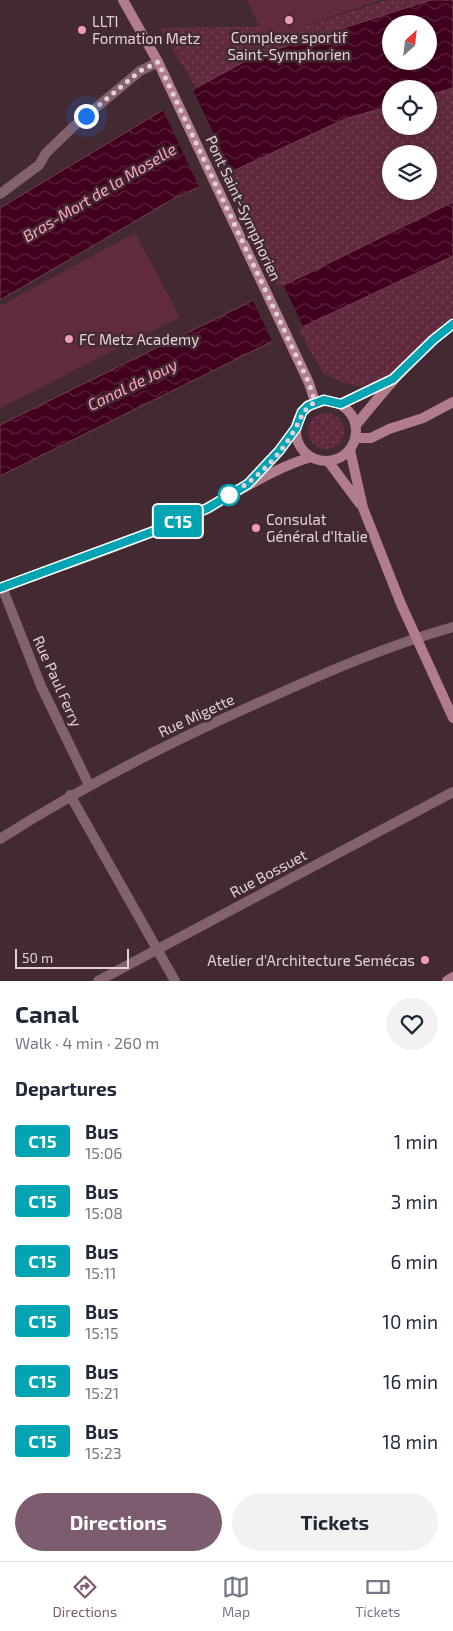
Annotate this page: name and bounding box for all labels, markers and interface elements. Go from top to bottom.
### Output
place label: LLTI Formation Metz [92,12,200,47]
marker: Complexe sportif Saint-Symphorien [283,14,295,26]
north arrow [382,15,438,70]
map controls [382,15,437,200]
marker: LLTI Formation Metz [76,24,88,36]
place label: Complexe sportif Saint-Symphorien [227,28,351,63]
button: locate [382,80,437,135]
your location [74,104,99,129]
street label: Pont Saint-Symphorien [202,133,286,283]
water label: Bras-Mort de la Moselle [19,138,180,245]
button: layers [382,145,437,200]
place label: FC Metz Academy [79,330,199,348]
marker: FC Metz Academy [63,333,75,345]
water label: Canal de Jouy [84,354,181,415]
unlabelled marker [218,484,240,506]
line badge: C15 [149,505,207,537]
text: C15 [164,510,192,532]
place label: Consulat Général d'Italie [266,510,368,545]
marker: Consulat Général d'Italie [250,522,262,534]
street label: Rue Paul Ferry [30,633,86,730]
street label: Rue Migette [155,690,237,740]
street label: Rue Bossuet [226,845,310,901]
scale bar [15,946,129,969]
text: 50 m [22,949,53,966]
place label: Atelier d'Architecture Semécas [207,951,415,969]
marker: Atelier d'Architecture Semécas [419,954,431,966]
button: heart [386,998,438,1050]
text: Canal [15,999,79,1028]
text: Walk · 4 min · 260 m [15,1033,159,1052]
text: Departures [15,1077,117,1100]
text: Bus [85,1120,119,1143]
text: C15 [28,1130,57,1152]
text: 1 min [394,1130,438,1153]
text: 15:06 [85,1143,123,1162]
text: Bus [85,1180,119,1203]
text: C15 [28,1190,57,1212]
text: 3 min [391,1190,438,1213]
text: 15:08 [85,1203,123,1222]
text: Bus [85,1240,119,1263]
text: C15 [28,1250,57,1272]
text: 6 min [390,1250,438,1273]
text: 15:11 [85,1263,116,1282]
text: Bus [85,1300,119,1323]
text: C15 [28,1310,57,1332]
text: 10 min [382,1310,438,1333]
text: 15:15 [85,1323,119,1342]
text: Bus [85,1360,119,1383]
text: C15 [28,1370,57,1392]
text: 16 min [383,1370,438,1393]
text: 15:21 [85,1383,119,1402]
text: Bus [85,1420,119,1443]
text: C15 [28,1430,57,1452]
text: 18 min [382,1430,438,1453]
text: 15:23 [85,1443,122,1462]
button: Directions [15,1493,222,1551]
button: Tickets [232,1493,438,1551]
tab: Directions [52,1573,117,1620]
tab: Map [222,1573,250,1620]
tab: Tickets [355,1573,400,1620]

